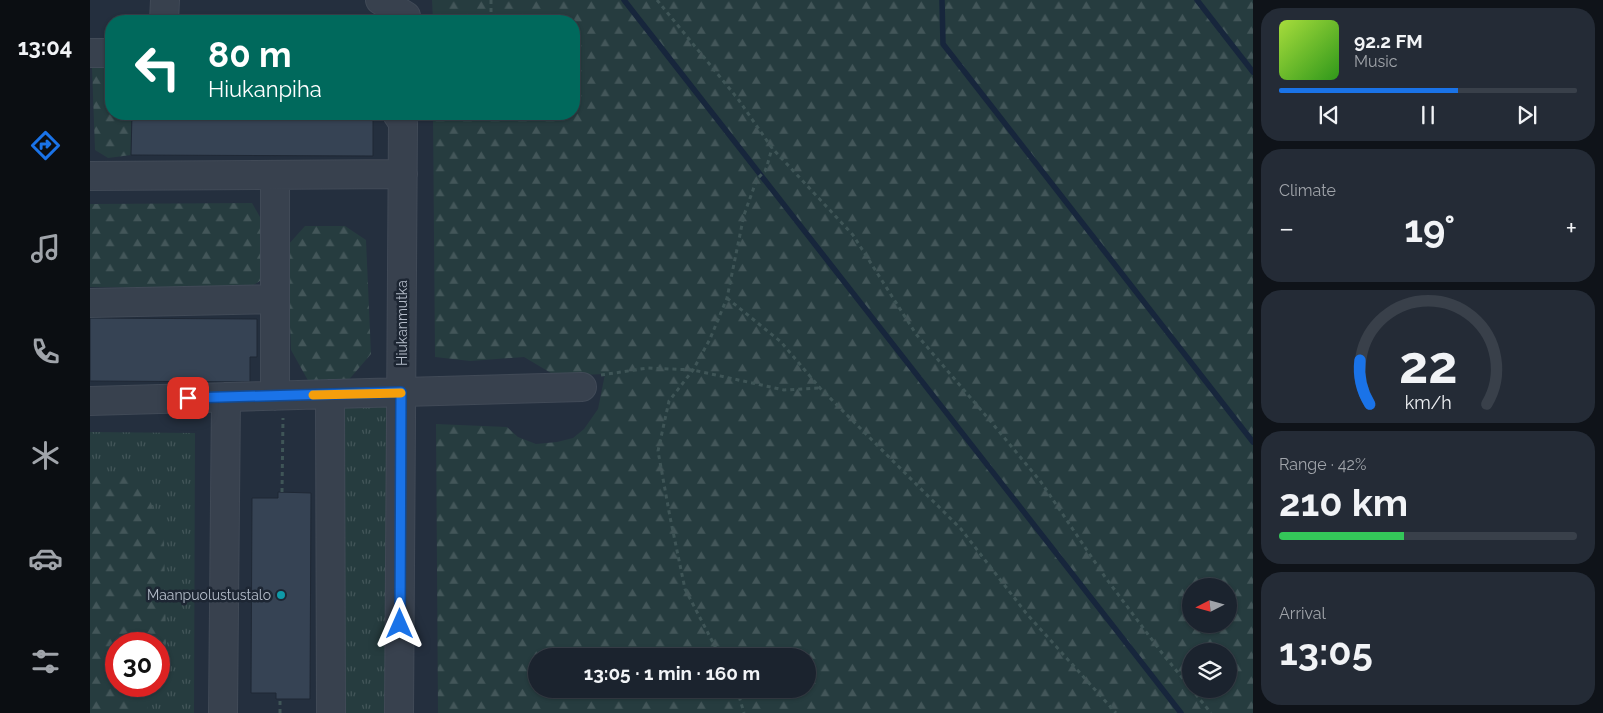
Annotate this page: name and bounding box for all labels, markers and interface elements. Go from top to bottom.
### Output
text: 92.2 FM [1354,30,1423,52]
text: 13:04 [18,34,72,60]
text: 80 m [208,34,292,75]
icon: left [125,35,190,100]
text: Music [1354,52,1398,71]
text: Hiukanpiha [208,76,322,102]
icon: previous [1315,101,1343,129]
icon: pause [1414,101,1442,129]
icon: next [1513,101,1541,129]
icon: directions [28,128,63,163]
text: Climate [1279,181,1336,200]
text: 19° [1404,206,1455,251]
text: − [1279,212,1294,245]
text: + [1565,212,1577,245]
icon: music [28,231,63,266]
street label: Hiukanmutka [394,280,410,366]
icon: phone [28,334,63,369]
text: 22 [1399,334,1457,395]
pin [167,377,209,419]
icon: arrive [174,384,202,412]
text: km/h [1404,392,1452,413]
icon: climate [28,438,63,473]
text: Range · 42% [1279,455,1366,474]
text: 210 km [1279,480,1408,525]
icon: car [28,541,63,576]
north arrow [1182,578,1238,632]
map controls [1182,578,1237,698]
place label: Maanpuolustustalo [147,587,271,603]
marker: Maanpuolustustalo [275,589,287,601]
position arrow [373,597,425,649]
text: Arrival [1279,604,1326,623]
text: 13:05 [1279,629,1373,674]
speed limit sign: 30 [105,632,170,697]
button: layers [1182,643,1237,698]
icon: filters [28,644,63,679]
text: 13:05 · 1 min · 160 m [584,662,760,684]

